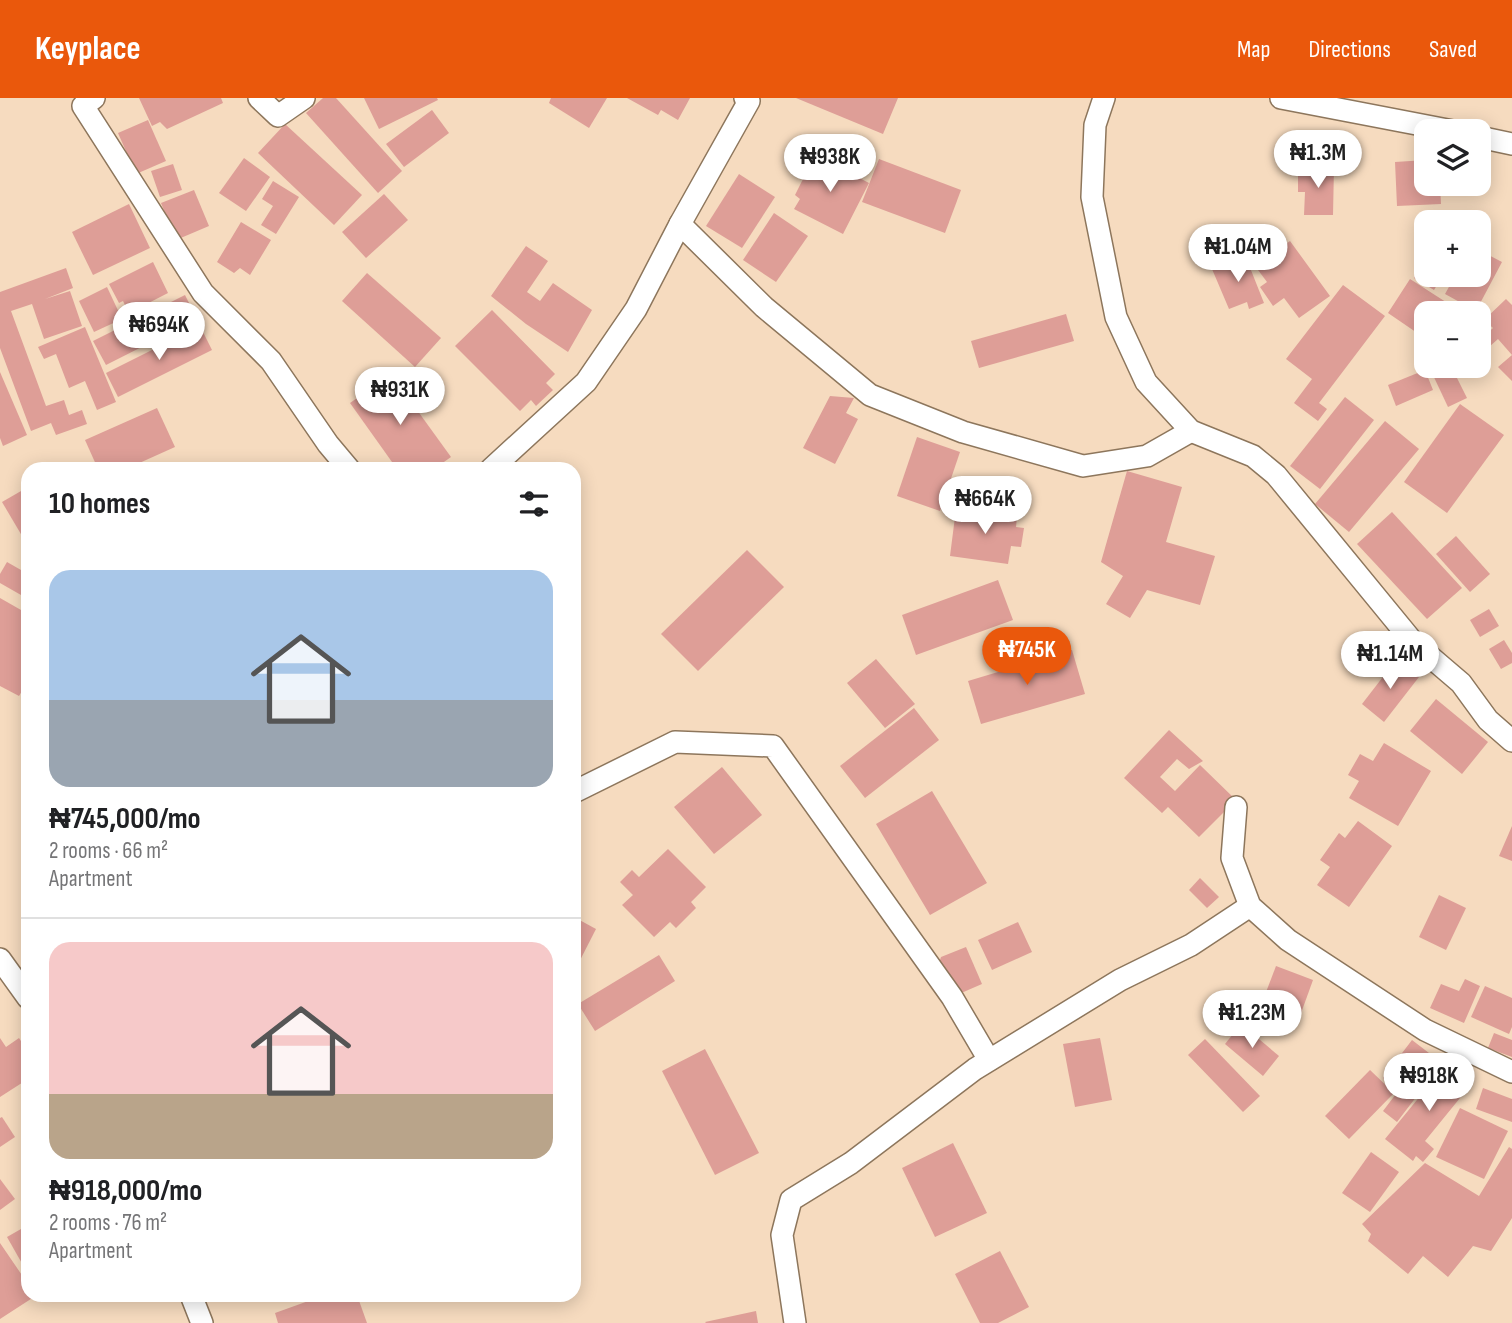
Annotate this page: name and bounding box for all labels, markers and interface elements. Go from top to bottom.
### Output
text: Keyplace [35,29,141,69]
text: Map [1237,35,1270,64]
text: Directions [1308,35,1391,64]
text: Saved [1429,35,1477,64]
map controls [1414,119,1491,378]
button: layers [1414,119,1491,196]
pin: ₦1.3M [1269,130,1367,190]
pin: ₦938K [781,134,879,194]
text: ₦1.3M [1290,139,1346,167]
text: ₦938K [800,143,860,171]
button: + [1414,210,1491,287]
pin: ₦1.04M [1181,225,1295,284]
text: ₦1.04M [1204,233,1272,261]
button: − [1414,301,1491,378]
pin: ₦694K [110,302,208,362]
text: ₦694K [129,311,189,339]
pin: ₦931K [351,368,449,427]
text: ₦931K [371,376,429,404]
pin: ₦664K [936,476,1034,536]
icon: filters [515,485,553,523]
text: ₦664K [955,485,1015,513]
text: 10 homes [49,486,150,522]
icon: home [238,616,364,742]
pin: ₦745K [978,628,1076,687]
pin: ₦1.14M [1333,632,1447,691]
text: ₦745K [998,636,1056,664]
text: ₦1.14M [1357,640,1423,668]
text: ₦745,000/mo [49,801,201,837]
text: 2 rooms · 66 m² [49,837,168,865]
text: Apartment [49,865,133,893]
icon: home [238,988,364,1114]
pin: ₦1.23M [1195,990,1309,1050]
text: ₦1.23M [1219,999,1285,1027]
pin: ₦918K [1380,1054,1478,1113]
text: ₦918K [1400,1062,1458,1090]
text: ₦918,000/mo [49,1173,202,1209]
text: 2 rooms · 76 m² [49,1209,167,1237]
text: Apartment [49,1237,133,1265]

